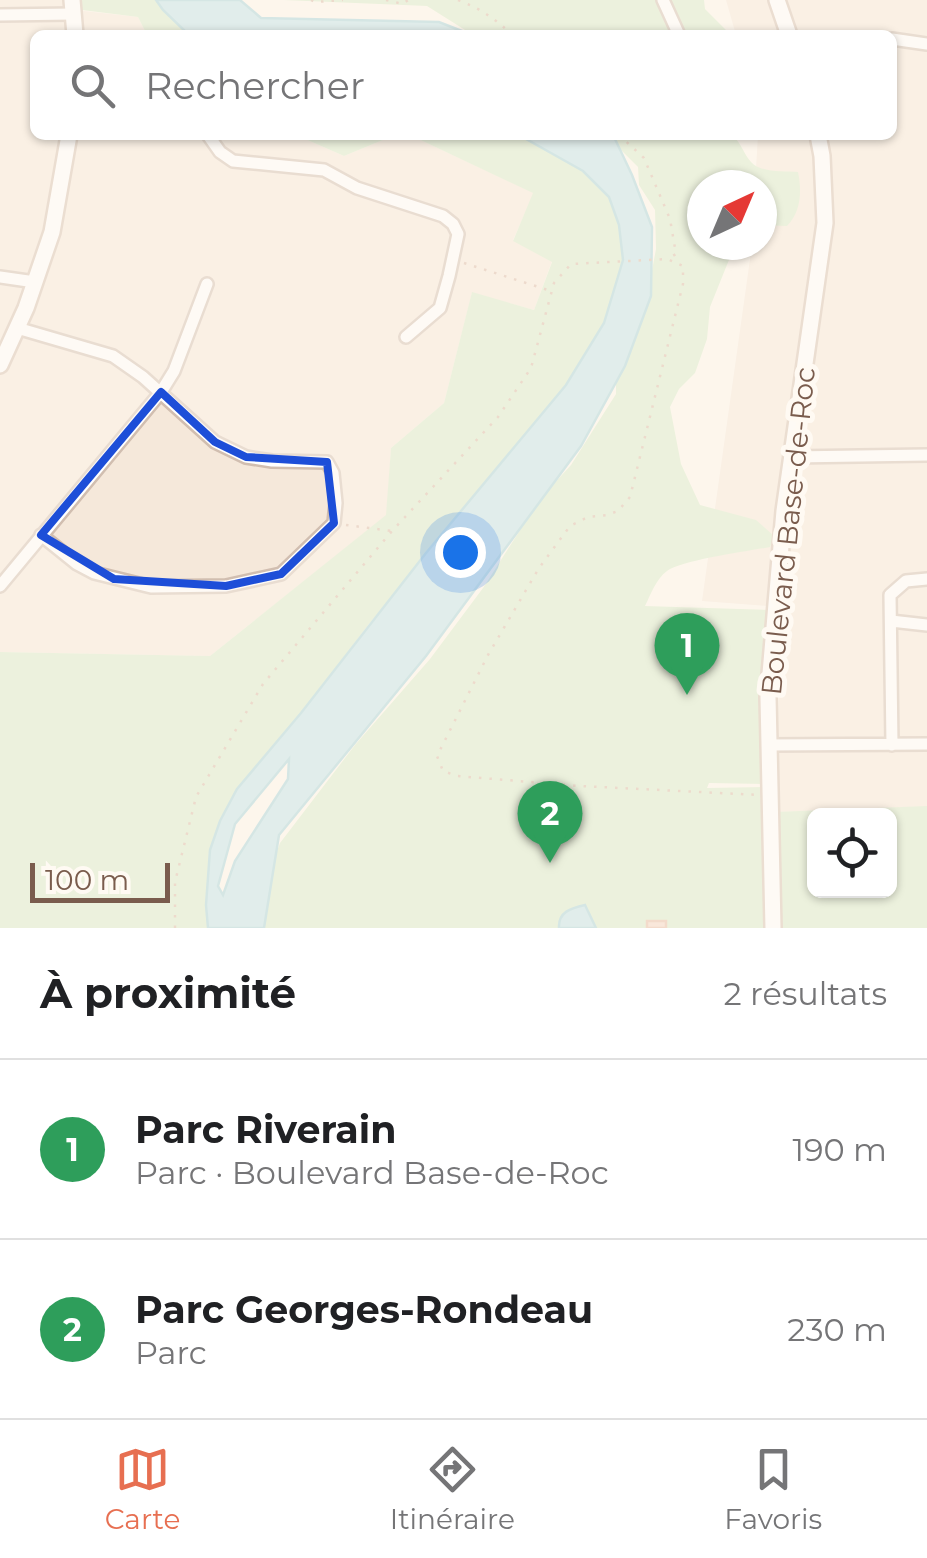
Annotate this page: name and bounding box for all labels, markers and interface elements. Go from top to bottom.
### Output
search box [30,30,897,140]
icon: search [65,58,120,113]
text: Rechercher [145,62,365,109]
north arrow [687,170,777,260]
street label: Boulevard Base-de-Roc [754,365,822,697]
your location [435,527,486,578]
pin: 1 [654,612,720,695]
pin: 2 [518,780,582,863]
map controls [807,808,897,898]
button: locate [807,808,897,898]
scale bar [30,858,170,903]
text: 100 m [45,863,129,897]
text: À proximité [40,967,296,1019]
text: 2 résultats [723,974,887,1013]
text: Parc Riverain [135,1106,397,1153]
text: 1 [66,1130,79,1169]
text: 190 m [792,1130,887,1169]
text: Parc · Boulevard Base-de-Roc [135,1153,609,1192]
text: Parc Georges-Rondeau [135,1286,593,1333]
text: 2 [63,1310,82,1349]
text: 230 m [787,1310,887,1349]
text: Parc [135,1333,207,1372]
tab: Carte [105,1442,180,1536]
tab: Itinéraire [390,1442,515,1536]
tab: Favoris [724,1442,822,1536]

